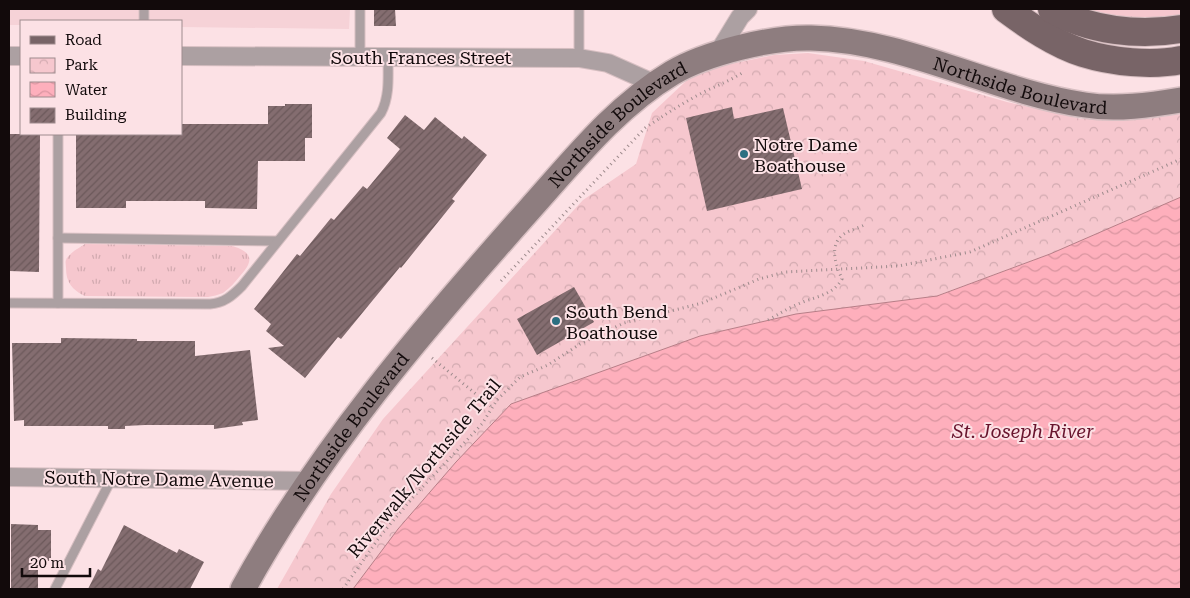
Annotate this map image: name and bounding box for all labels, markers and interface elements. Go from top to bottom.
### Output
legend [20,20,182,135]
text: Road [65,31,102,49]
street label: South Frances Street [331,47,512,68]
street label: Northside Boulevard [931,52,1109,118]
text: Park [65,56,99,74]
street label: Northside Boulevard [544,56,690,191]
text: Water [65,81,107,99]
text: Building [65,106,127,124]
place label: Notre Dame Boathouse [754,134,858,176]
marker: Notre Dame Boathouse [738,148,750,160]
place label: South Bend Boathouse [566,301,668,343]
marker: South Bend Boathouse [550,315,562,327]
street label: Northside Boulevard [289,348,413,505]
street label: Riverwalk/Northside Trail [343,374,505,562]
water label: St. Joseph River [951,420,1094,443]
street label: South Notre Dame Avenue [44,467,274,492]
scale bar [22,546,90,578]
text: 20 m [30,554,65,572]

